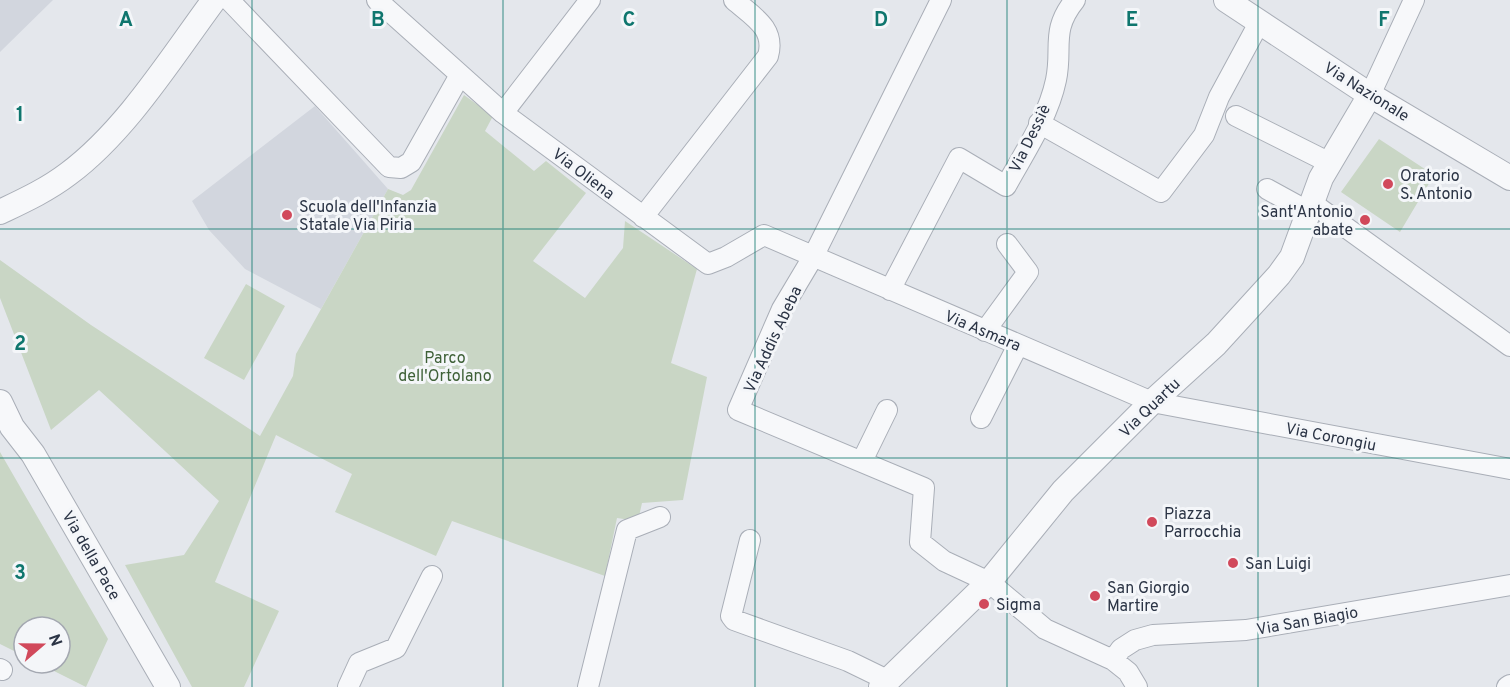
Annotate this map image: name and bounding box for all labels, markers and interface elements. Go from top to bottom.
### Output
text: A [119,8,133,34]
text: B [371,8,385,34]
text: C [623,8,635,34]
text: D [874,8,888,34]
text: E [1126,8,1138,34]
text: F [1378,8,1390,34]
street label: Via Nazionale [1319,58,1412,127]
street label: Via Dessiè [1006,101,1056,176]
text: 1 [16,103,24,129]
street label: Via Oliena [548,145,618,205]
place label: Oratorio S. Antonio [1400,167,1472,205]
marker: Oratorio S. Antonio [1381,177,1395,191]
place label: Scuola dell'Infanzia Statale Via Piria [299,198,437,236]
place label: Sant'Antonio abate [1260,203,1353,241]
marker: Scuola dell'Infanzia Statale Via Piria [280,208,294,222]
marker: Sant'Antonio abate [1358,213,1372,227]
street label: Via Addis Abeba [740,283,807,397]
street label: Via Asmara [941,307,1023,357]
text: 2 [14,332,26,358]
park label: Parco dell'Ortolano [398,349,492,387]
street label: Via Quartu [1116,374,1185,442]
street label: Via Corongiu [1284,419,1378,457]
place label: Piazza Parrocchia [1164,505,1241,543]
street label: Via della Pace [57,508,124,604]
marker: Piazza Parrocchia [1145,515,1159,529]
place label: San Luigi [1245,555,1311,575]
marker: San Luigi [1226,556,1240,570]
text: 3 [14,561,26,587]
place label: San Giorgio Martire [1107,579,1190,617]
marker: San Giorgio Martire [1088,589,1102,603]
place label: Sigma [996,596,1041,616]
marker: Sigma [977,597,991,611]
street label: Via San Biagio [1255,603,1360,641]
north arrow [12,615,72,675]
text: N [43,632,66,649]

